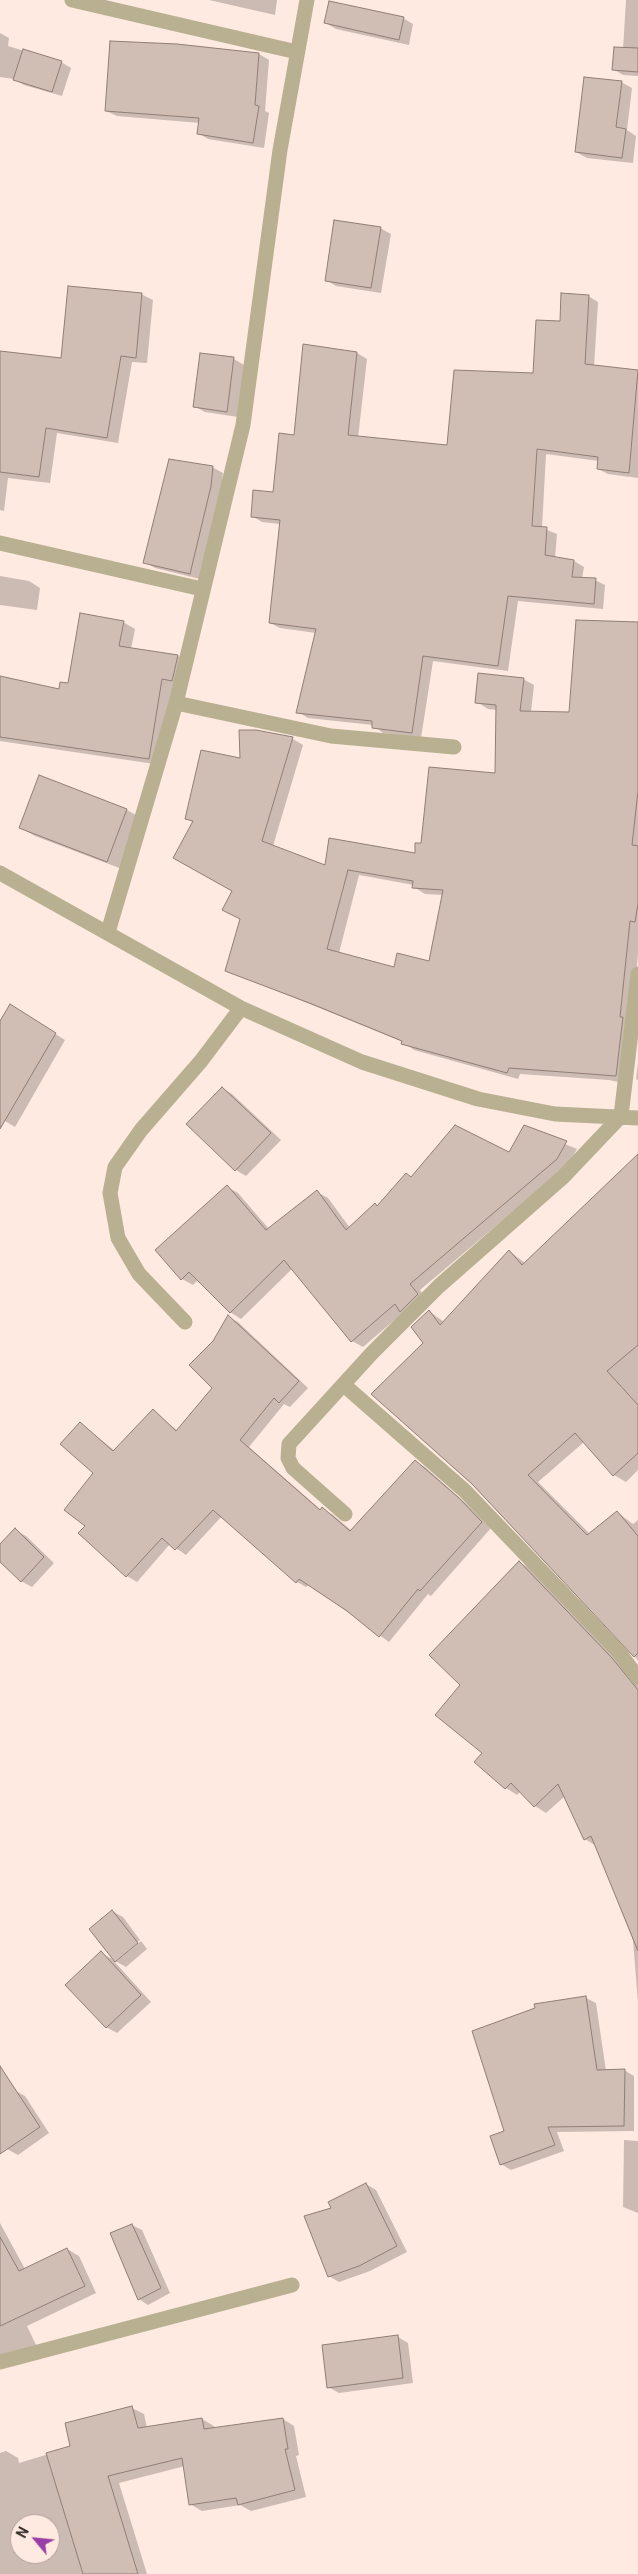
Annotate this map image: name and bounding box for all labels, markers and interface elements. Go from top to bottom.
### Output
north arrow [10,2514,60,2564]
text: N [13,2524,32,2541]

